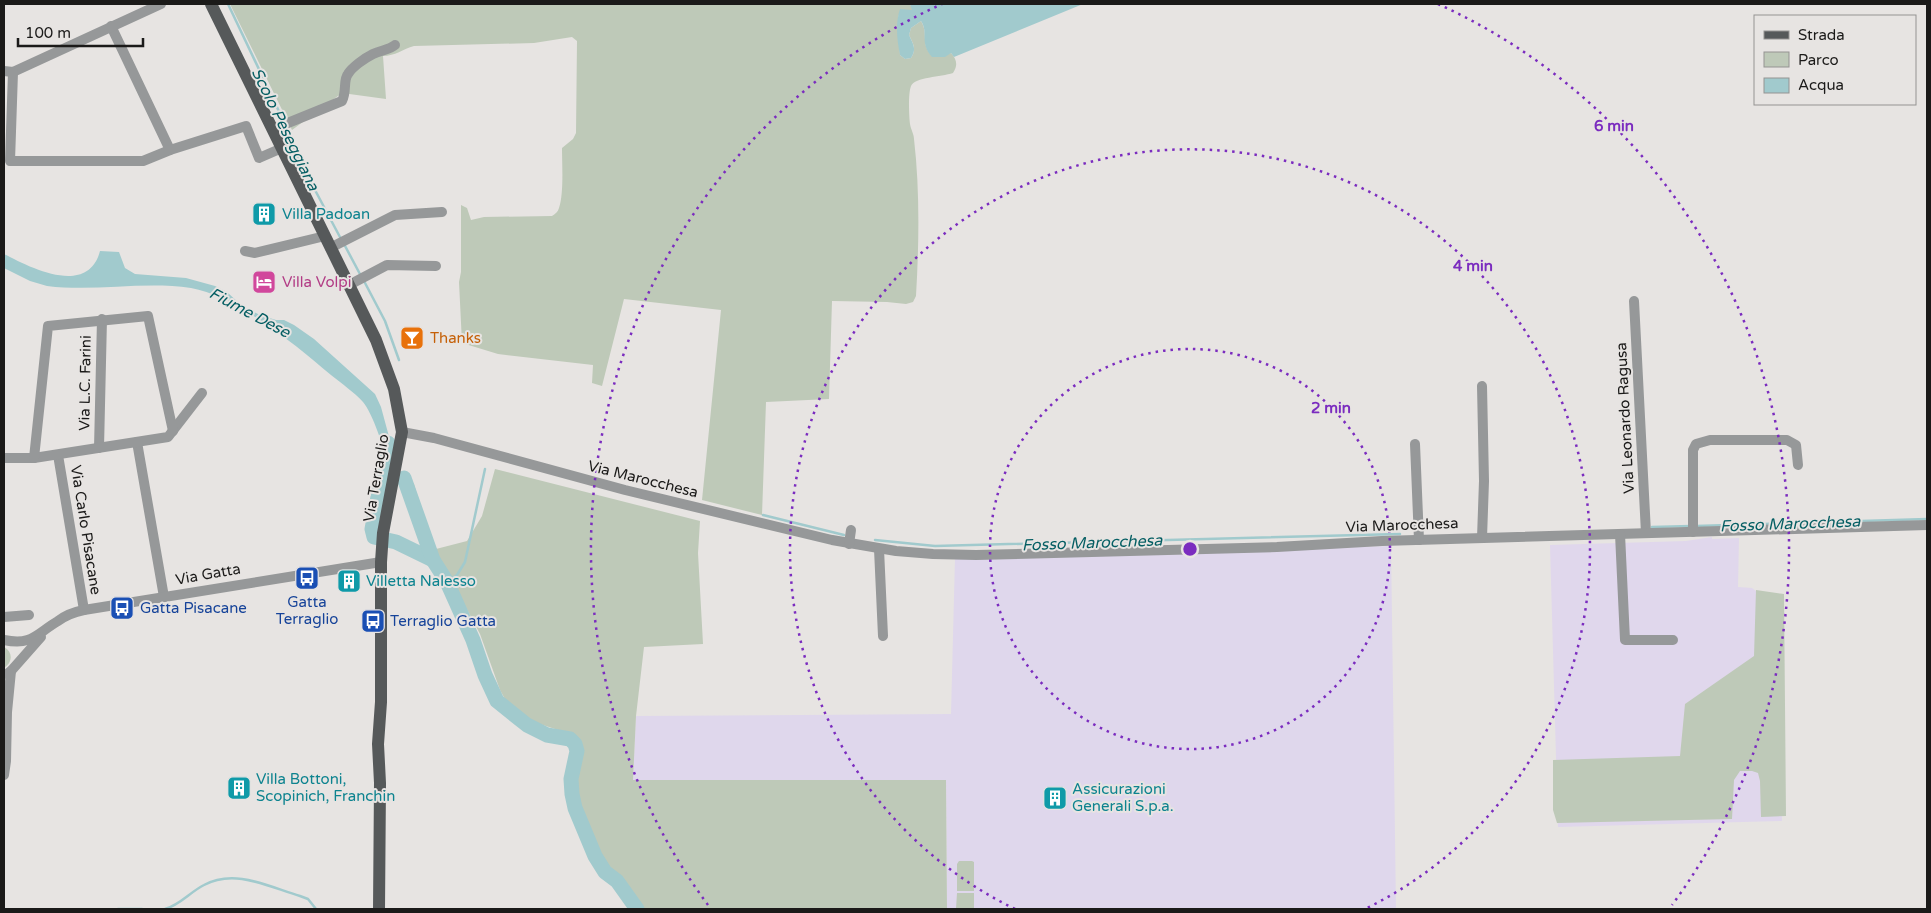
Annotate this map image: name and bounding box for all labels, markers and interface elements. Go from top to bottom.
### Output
scale bar [18,15,142,47]
legend [1754,15,1916,105]
text: 100 m [25,24,71,42]
text: Strada [1798,26,1845,44]
text: Parco [1798,51,1839,69]
water label: Scolo Peseggiana [247,65,324,195]
text: Acqua [1798,76,1844,94]
text: 6 min [1594,117,1634,135]
building icon: Villa Padoan [251,201,277,227]
place label: Villa Padoan [282,205,370,223]
text: 4 min [1453,257,1493,275]
hotel icon: Villa Volpi [251,269,277,295]
place label: Villa Volpi [282,273,351,291]
water label: Fiume Dese [206,283,294,343]
bar icon: Thanks [399,325,425,351]
place label: Thanks [430,329,481,347]
street label: Via L.C. Farini [75,335,95,431]
street label: Via Leonardo Ragusa [1612,342,1638,494]
text: 2 min [1311,399,1351,417]
street label: Via Terraglio [359,433,393,523]
street label: Via Marocchesa [586,457,700,501]
street label: Via Carlo Pisacane [67,464,105,596]
water label: Fosso Marocchesa [1719,512,1862,536]
street label: Via Marocchesa [1345,514,1459,536]
water label: Fosso Marocchesa [1021,531,1164,555]
centre of rings [1181,540,1199,558]
street label: Via Gatta [174,559,242,589]
bus stop icon: Gatta Terraglio [294,565,320,591]
building icon: Villetta Nalesso [336,568,362,594]
place label: Villetta Nalesso [366,572,476,590]
place label: Gatta Terraglio [276,593,338,628]
bus stop icon: Gatta Pisacane [109,595,135,621]
place label: Gatta Pisacane [140,599,247,617]
bus stop icon: Terraglio Gatta [360,608,386,634]
place label: Terraglio Gatta [390,612,496,630]
place label: Villa Bottoni, Scopinich, Franchin [256,770,395,805]
building icon: Villa Bottoni, Scopinich, Franchin [226,775,252,801]
place label: Assicurazioni Generali S.p.a. [1072,780,1174,815]
building icon: Assicurazioni Generali S.p.a. [1042,785,1068,811]

